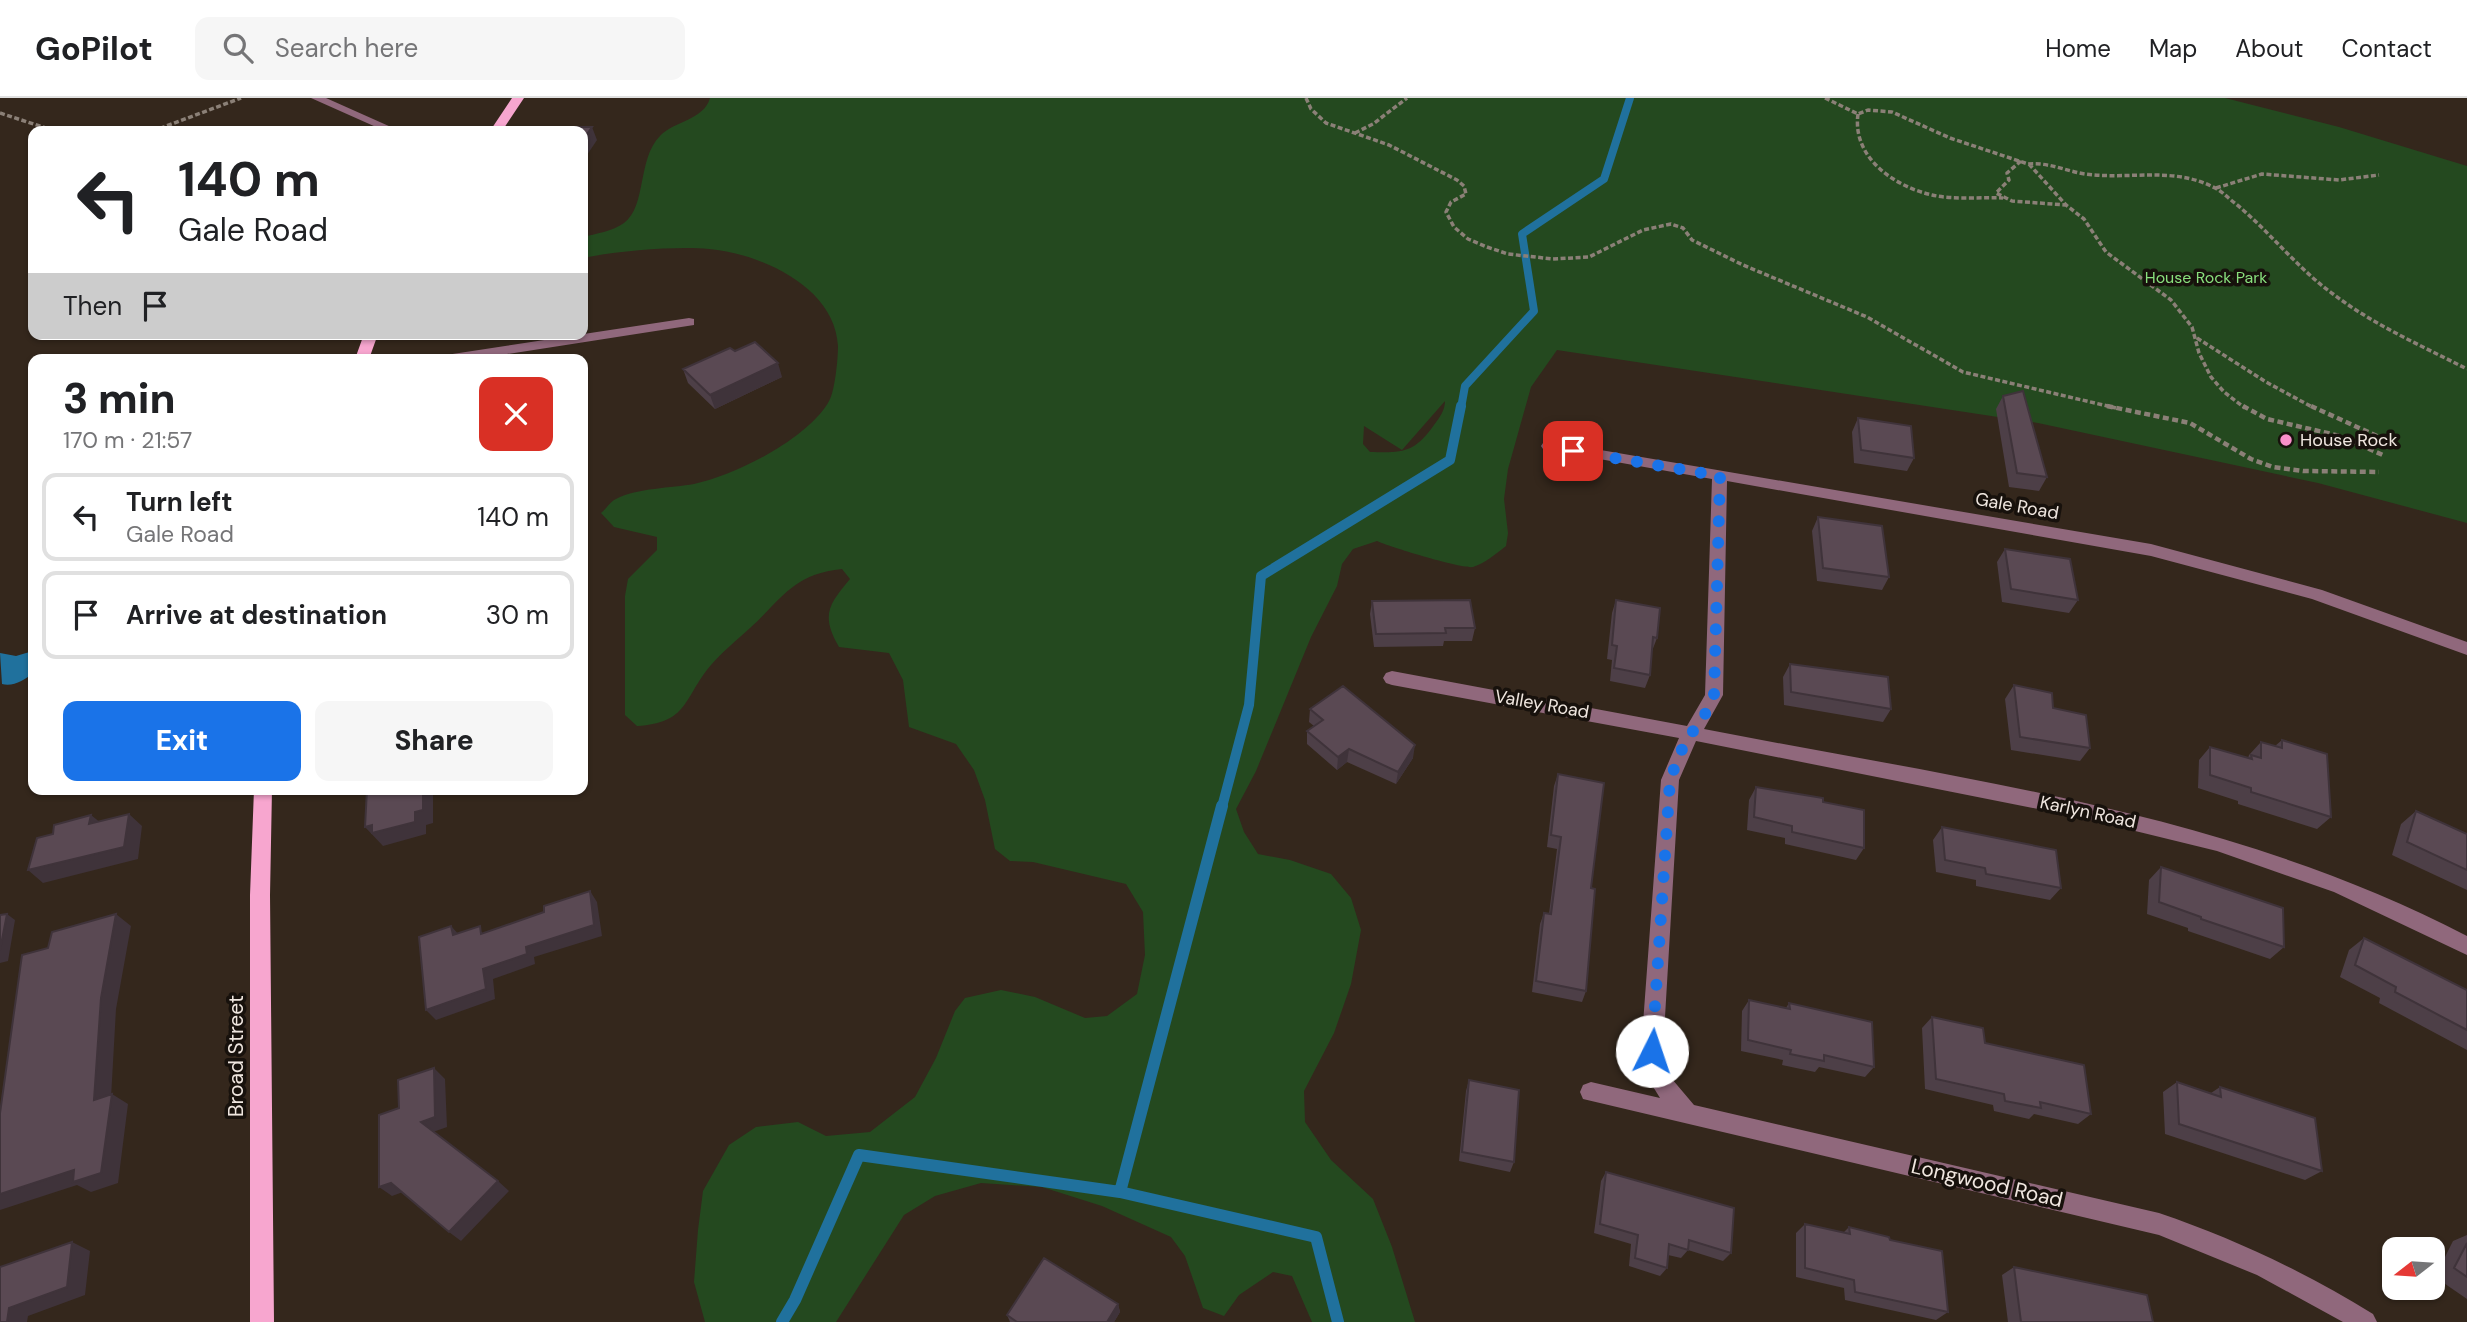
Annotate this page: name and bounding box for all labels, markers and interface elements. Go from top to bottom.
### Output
search box [195,17,685,80]
text: GoPilot [35,27,153,70]
icon: search [219,29,257,67]
text: Search here [275,31,418,65]
text: Home [2045,33,2111,64]
text: Map [2149,33,2197,64]
text: About [2235,33,2304,64]
text: Contact [2342,33,2432,64]
text: 140 m [178,147,320,211]
icon: left [63,154,154,245]
text: Gale Road [178,209,328,251]
park label: House Rock Park [2145,267,2267,288]
icon: arrive [136,287,174,325]
text: Then [63,289,122,323]
text: 3 min [63,371,176,426]
button: close [479,377,553,451]
pin [1543,421,1603,481]
text: 170 m · 21:57 [63,425,192,455]
place label: House Rock [2300,428,2398,452]
icon: arrive [1554,432,1592,470]
marker: House Rock [2278,432,2294,448]
text: Turn left [126,485,233,519]
street label: Gale Road [1973,487,2061,525]
icon: left [67,498,105,536]
text: 140 m [477,500,549,534]
text: Gale Road [126,519,234,549]
icon: arrive [67,596,105,634]
text: Arrive at destination [126,598,387,632]
text: 30 m [486,598,549,632]
street label: Valley Road [1493,684,1591,724]
button: Exit [63,701,301,781]
button: Share [315,701,553,781]
street label: Karlyn Road [2038,790,2138,834]
street label: Broad Street [222,995,250,1117]
position arrow [1615,1014,1689,1088]
street label: Longwood Road [1908,1152,2066,1214]
north arrow [2382,1237,2445,1300]
map controls [2382,1237,2445,1300]

